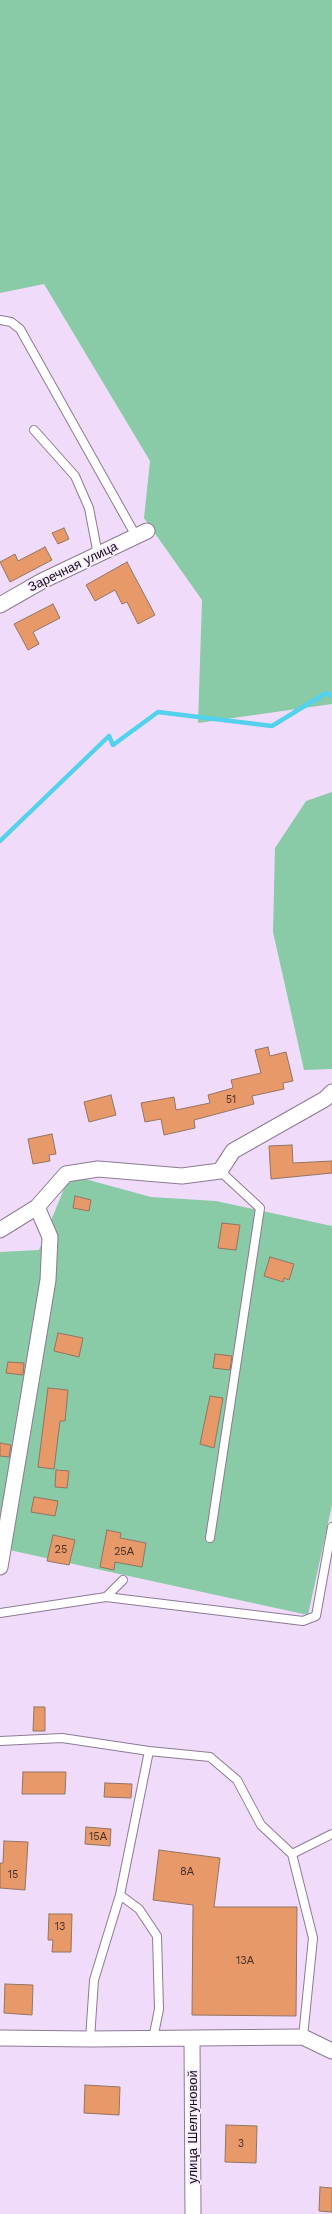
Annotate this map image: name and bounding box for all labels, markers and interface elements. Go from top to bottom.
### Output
street label: Заречная улица [26,539,120,595]
house number: 51 [226,1093,236,1107]
house number: 25 [55,1543,67,1557]
house number: 25А [114,1545,134,1559]
house number: 15А [89,1830,107,1844]
house number: 8А [180,1865,194,1879]
house number: 15 [8,1868,18,1882]
house number: 13 [55,1920,65,1934]
house number: 13А [236,1954,254,1968]
street label: улица Шелгуновой [185,2070,201,2184]
house number: 3 [238,2137,244,2151]

